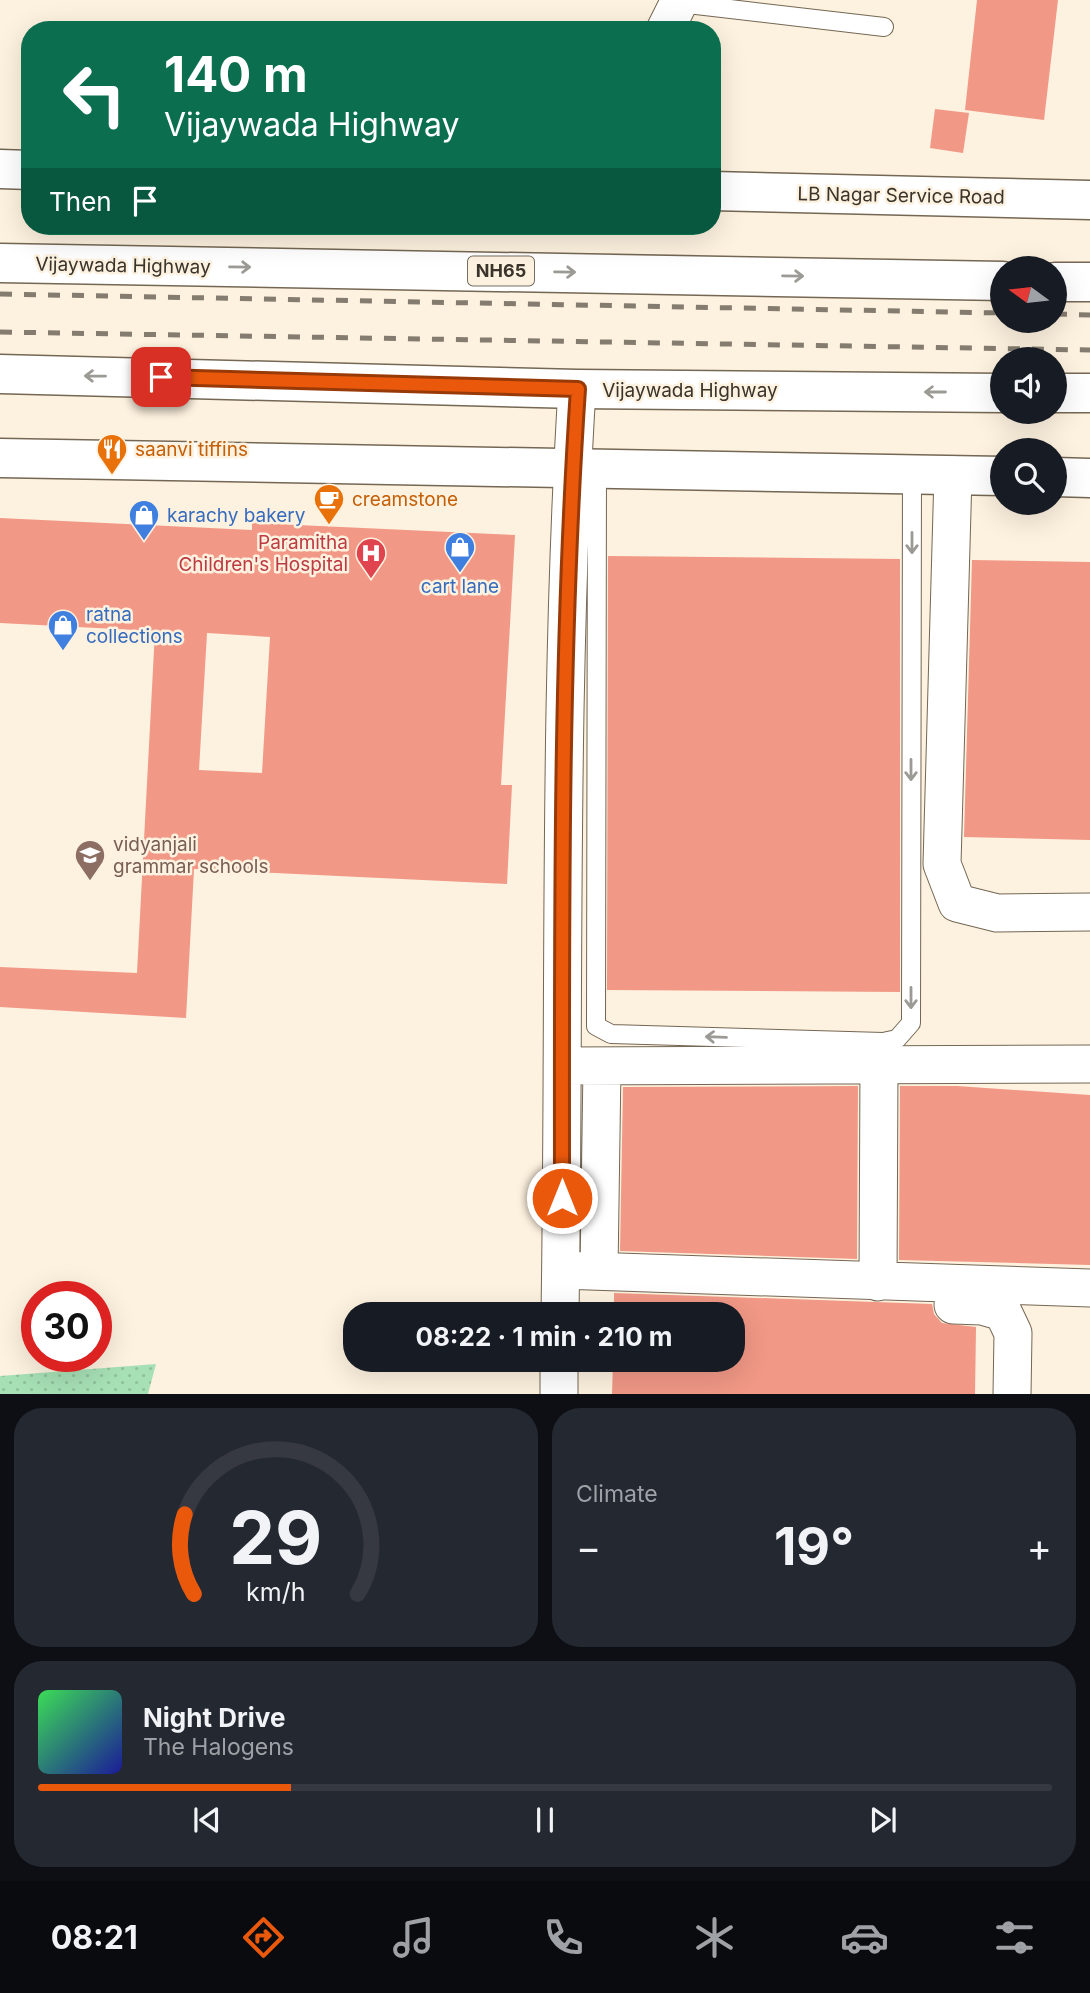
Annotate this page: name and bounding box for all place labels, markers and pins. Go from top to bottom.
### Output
pin [131,347,191,407]
restaurant icon: saanvi tiffins [95,432,129,476]
place label: saanvi tiffins [135,438,248,461]
cafe icon: creamstone [312,482,346,526]
place label: creamstone [352,488,458,511]
shop icon: karachy bakery [127,498,161,542]
place label: karachy bakery [167,504,306,527]
shop icon: cart lane [443,530,477,574]
place label: Paramitha Children's Hospital [178,531,348,576]
hospital icon: Paramitha Children's Hospital [354,536,388,580]
place label: cart lane [421,575,499,598]
place label: ratna collections [86,603,183,648]
shop icon: ratna collections [46,608,80,652]
place label: vidyanjali grammar schools [113,833,268,878]
school or university icon: vidyanjali grammar schools [73,838,107,882]

